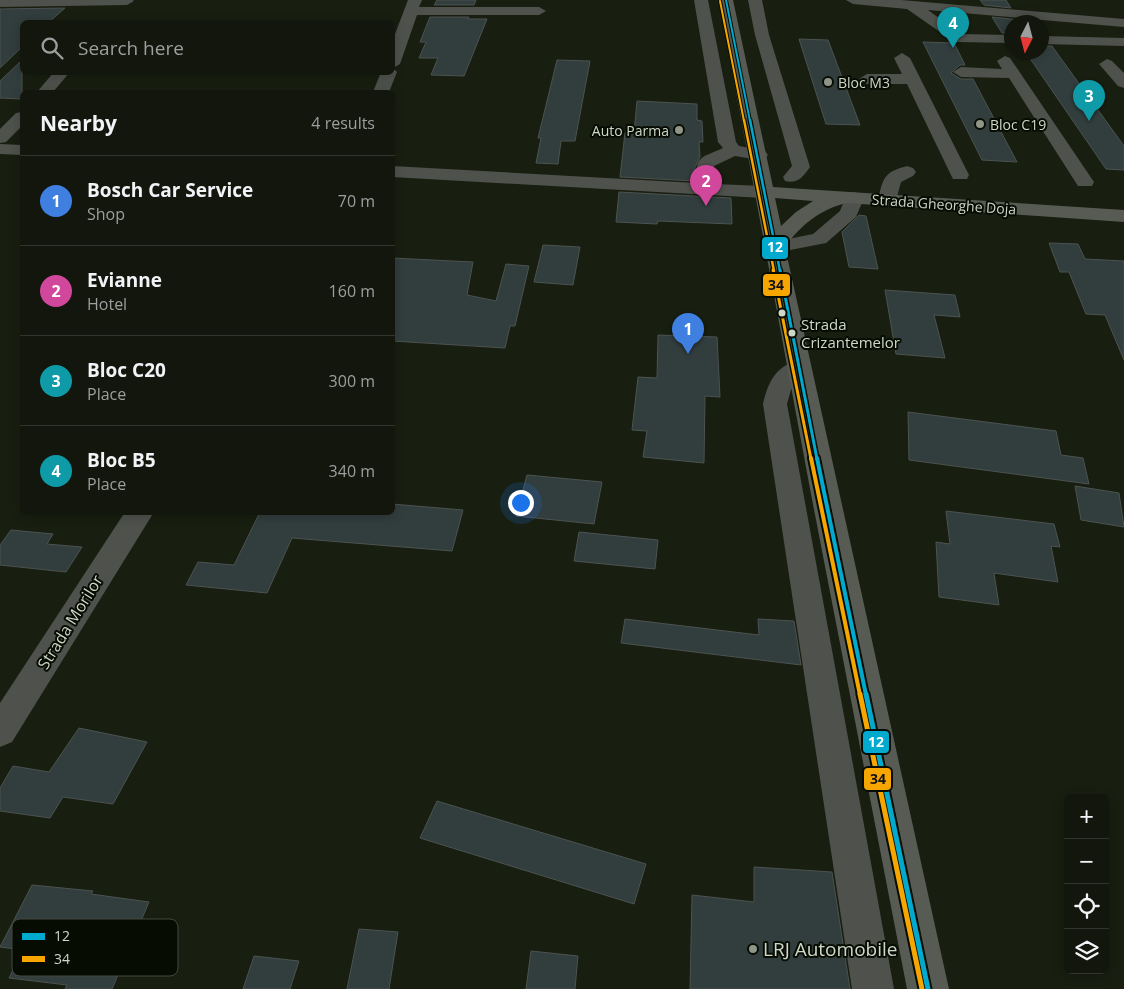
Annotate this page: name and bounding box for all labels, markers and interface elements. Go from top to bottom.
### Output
pin: 4 [937,7,969,48]
north arrow [1004,15,1049,60]
search box [20,20,395,75]
icon: search [38,34,66,62]
text: Search here [78,35,184,61]
place label: Bloc M3 [838,73,890,92]
marker: Bloc M3 [822,76,834,88]
pin: 3 [1073,80,1105,121]
text: Nearby [40,109,117,137]
text: 4 results [311,112,375,134]
place label: Bloc C19 [990,115,1046,134]
marker: Bloc C19 [974,118,986,130]
place label: Auto Parma [592,121,669,140]
marker: Auto Parma [673,124,685,136]
pin: 2 [690,165,722,206]
text: Bosch Car Service [87,177,253,203]
street label: Strada Gheorghe Doja [871,189,1017,219]
text: 1 [51,190,61,212]
text: 70 m [338,190,375,212]
text: Shop [87,203,125,225]
line badge: 12 [761,236,789,260]
text: 12 [767,237,783,256]
text: Evianne [87,267,162,293]
line badge: 34 [762,273,791,297]
text: 34 [768,275,784,294]
text: 2 [51,280,61,302]
text: 160 m [329,280,375,302]
text: Hotel [87,293,127,315]
unlabelled marker [777,308,787,318]
pin: 1 [672,313,704,354]
place label: Strada Crizantemelor [801,314,900,352]
marker: Strada Crizantemelor [787,328,797,338]
text: Bloc C20 [87,357,166,383]
text: 3 [51,370,61,392]
text: 300 m [329,370,375,392]
text: Place [87,383,126,405]
text: Bloc B5 [87,447,156,473]
text: 4 [51,460,61,482]
text: 340 m [329,460,375,482]
text: Place [87,473,126,495]
your location [508,490,534,516]
street label: Strada Morilor [32,570,108,673]
line badge: 12 [862,730,890,754]
text: 12 [868,732,884,751]
line badge: 34 [863,767,892,791]
text: 34 [870,769,886,788]
map controls [1064,794,1109,974]
button: + [1064,794,1109,839]
button: − [1064,839,1109,884]
button: locate [1064,884,1109,929]
legend [12,919,178,976]
text: 12 [54,926,70,945]
button: layers [1064,929,1109,974]
place label: LRJ Automobile [763,936,897,962]
marker: LRJ Automobile [747,943,759,955]
text: 34 [54,949,70,968]

